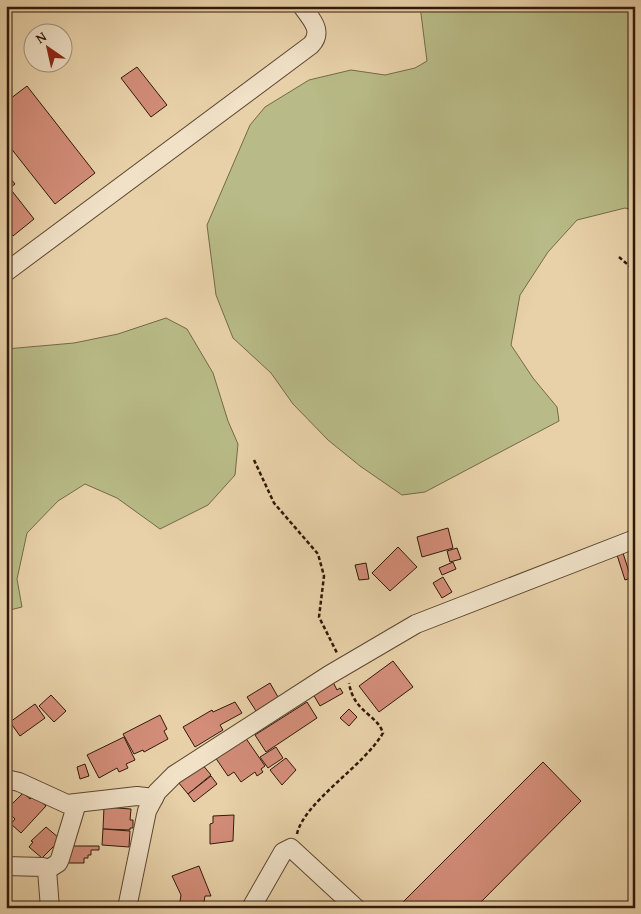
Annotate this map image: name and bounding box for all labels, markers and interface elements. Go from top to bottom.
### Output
north arrow [22,22,72,72]
text: N [31,26,51,48]

